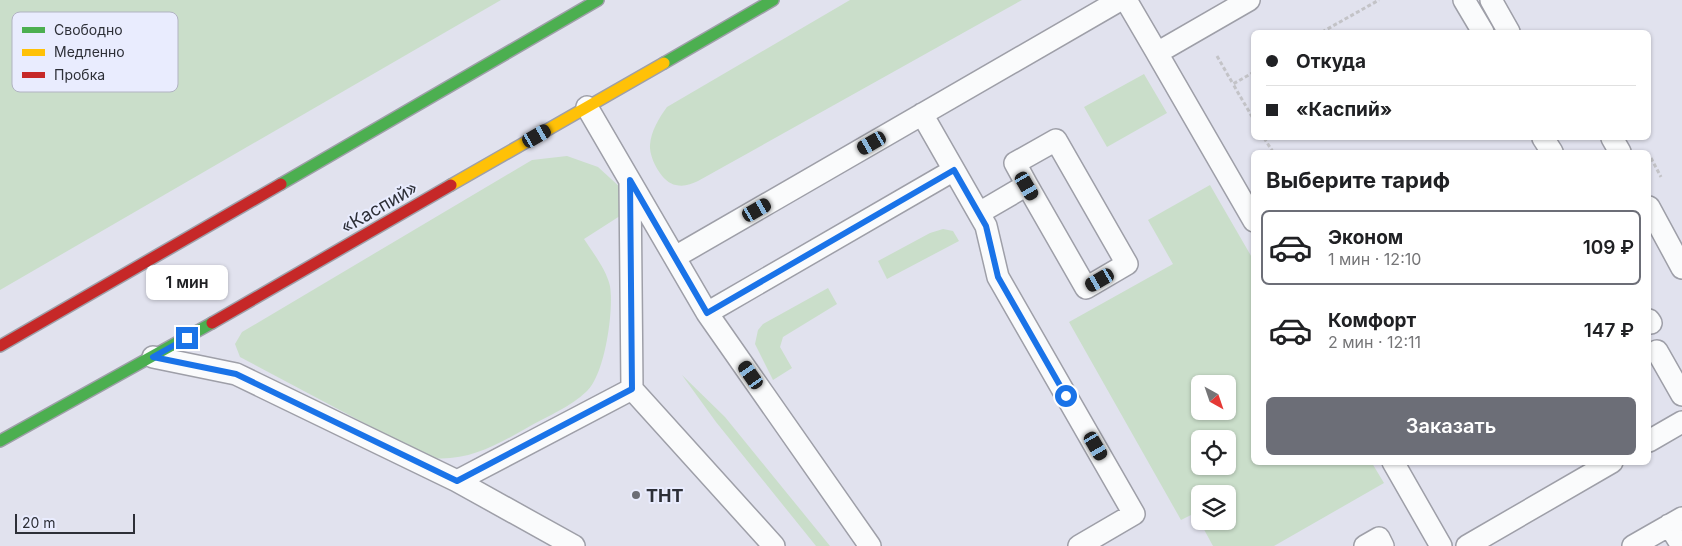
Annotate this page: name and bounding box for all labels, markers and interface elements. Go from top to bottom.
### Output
legend [12,12,178,92]
text: Свободно [54,21,123,38]
text: Медленно [54,43,125,60]
text: Откуда [1296,50,1366,73]
text: Пробка [54,66,105,83]
text: «Каспий» [1296,98,1392,121]
car [520,122,553,150]
car [855,129,888,157]
text: Выберите тариф [1266,167,1450,193]
car [1013,169,1040,203]
street label: «Каспий» [337,177,421,237]
car [740,196,773,224]
icon: car [1268,225,1313,270]
text: Эконом [1328,226,1403,249]
text: 109 ₽ [1583,236,1634,259]
text: 1 мин · 12:10 [1328,249,1421,269]
callout: 1 мин [146,266,228,300]
car [1083,266,1116,294]
text: 1 мин [165,272,209,292]
icon: car [1268,308,1313,353]
text: Комфорт [1328,309,1416,332]
text: 147 ₽ [1584,319,1634,342]
route end [176,327,198,349]
text: 2 мин · 12:11 [1328,332,1421,352]
car [736,358,765,392]
north arrow [1191,375,1236,420]
map controls [1191,375,1236,530]
route start [1055,385,1077,407]
button: Заказать [1266,397,1636,455]
car [1082,429,1109,463]
button: locate [1191,430,1236,475]
place label: ТНТ [646,485,683,506]
button: layers [1191,485,1236,530]
marker: ТНТ [630,489,642,501]
scale bar [15,511,135,534]
text: 20 m [22,514,56,531]

